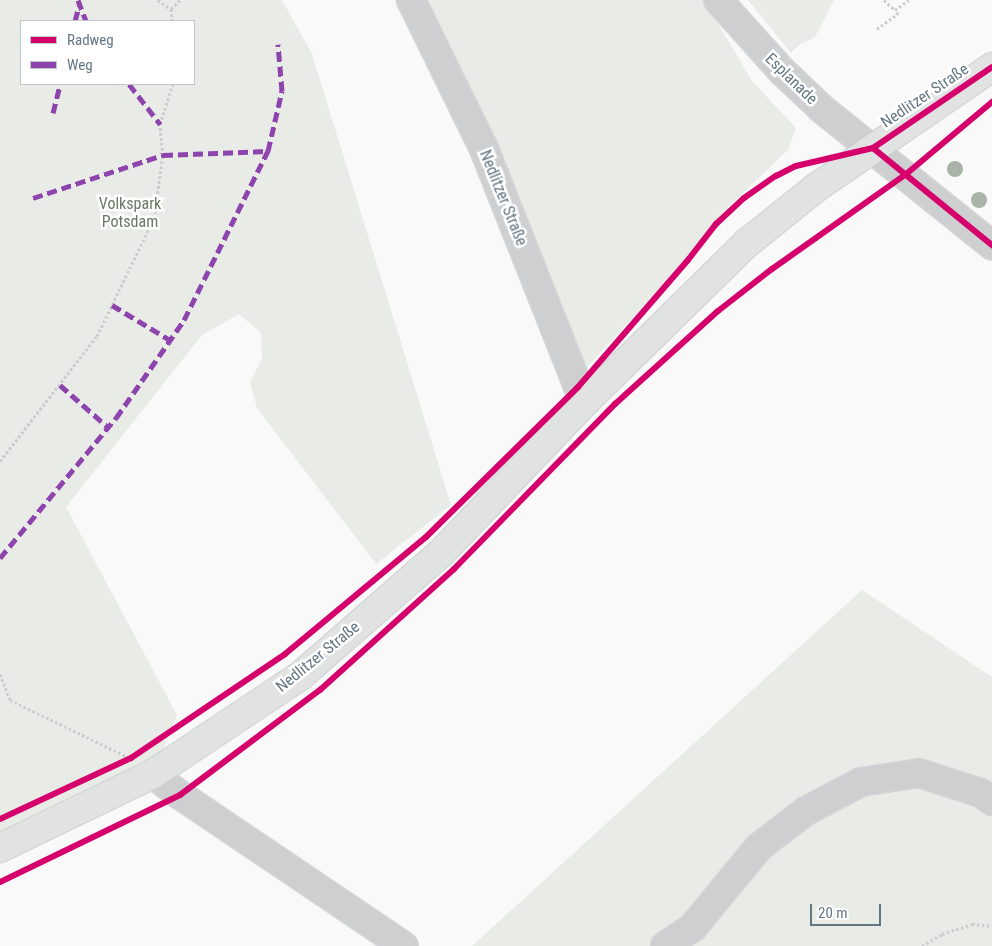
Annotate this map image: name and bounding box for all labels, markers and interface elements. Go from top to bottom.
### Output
legend [20,20,195,85]
text: Radweg [67,31,114,49]
street label: Esplanade [761,49,821,109]
text: Weg [67,56,93,74]
street label: Nedlitzer Straße [878,60,972,132]
street label: Nedlitzer Straße [475,147,531,249]
park label: Volkspark Potsdam [99,194,161,232]
street label: Nedlitzer Straße [273,618,363,696]
scale bar [812,894,883,926]
text: 20 m [818,904,848,922]

